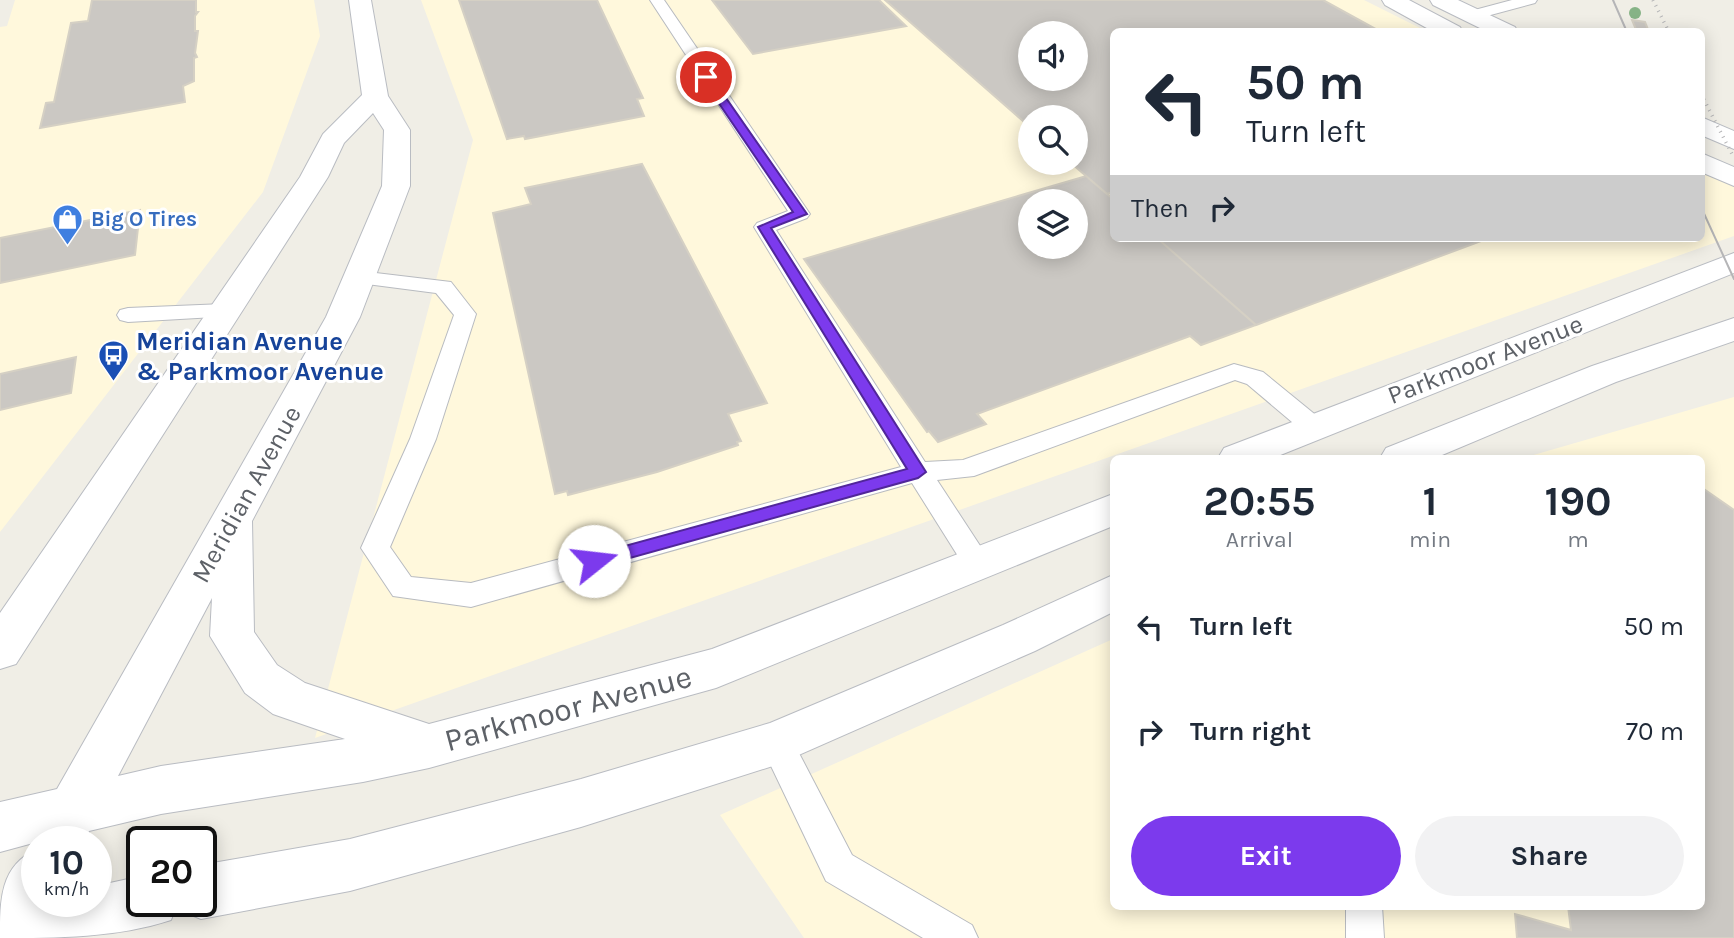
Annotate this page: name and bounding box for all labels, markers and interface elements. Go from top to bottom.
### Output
map controls [1018,21,1088,259]
button: sound [1018,21,1088,91]
pin [676,47,736,107]
text: 50 m [1246,54,1364,111]
icon: left [1131,56,1222,147]
icon: arrive [687,58,725,96]
button: search [1018,105,1088,175]
text: Turn left [1246,113,1366,150]
button: layers [1018,189,1088,259]
icon: right [1203,189,1241,227]
text: Then [1131,193,1189,224]
shop icon: Big O Tires [51,202,85,246]
place label: Big O Tires [91,207,197,231]
street label: Parkmoor Avenue [1383,308,1587,411]
place label: Meridian Avenue & Parkmoor Avenue [136,326,384,387]
bus stop icon: Meridian Avenue & Parkmoor Avenue [96,339,130,383]
street label: Meridian Avenue [185,400,308,588]
text: 20:55 [1203,476,1316,526]
text: 1 [1423,476,1438,526]
text: 190 [1544,476,1612,526]
position arrow [557,524,631,598]
text: Arrival [1226,526,1293,553]
text: min [1409,526,1451,553]
text: m [1567,526,1589,553]
icon: left [1131,608,1169,646]
text: Turn left [1190,611,1292,642]
text: 50 m [1623,611,1684,642]
street label: Parkmoor Avenue [441,658,696,759]
icon: right [1131,713,1169,751]
text: Turn right [1190,716,1311,747]
text: 70 m [1626,716,1684,747]
button: Exit [1131,816,1401,896]
button: Share [1415,816,1684,896]
speed limit sign: 20 [126,826,217,917]
text: 10 [49,842,84,883]
text: km/h [44,878,89,900]

